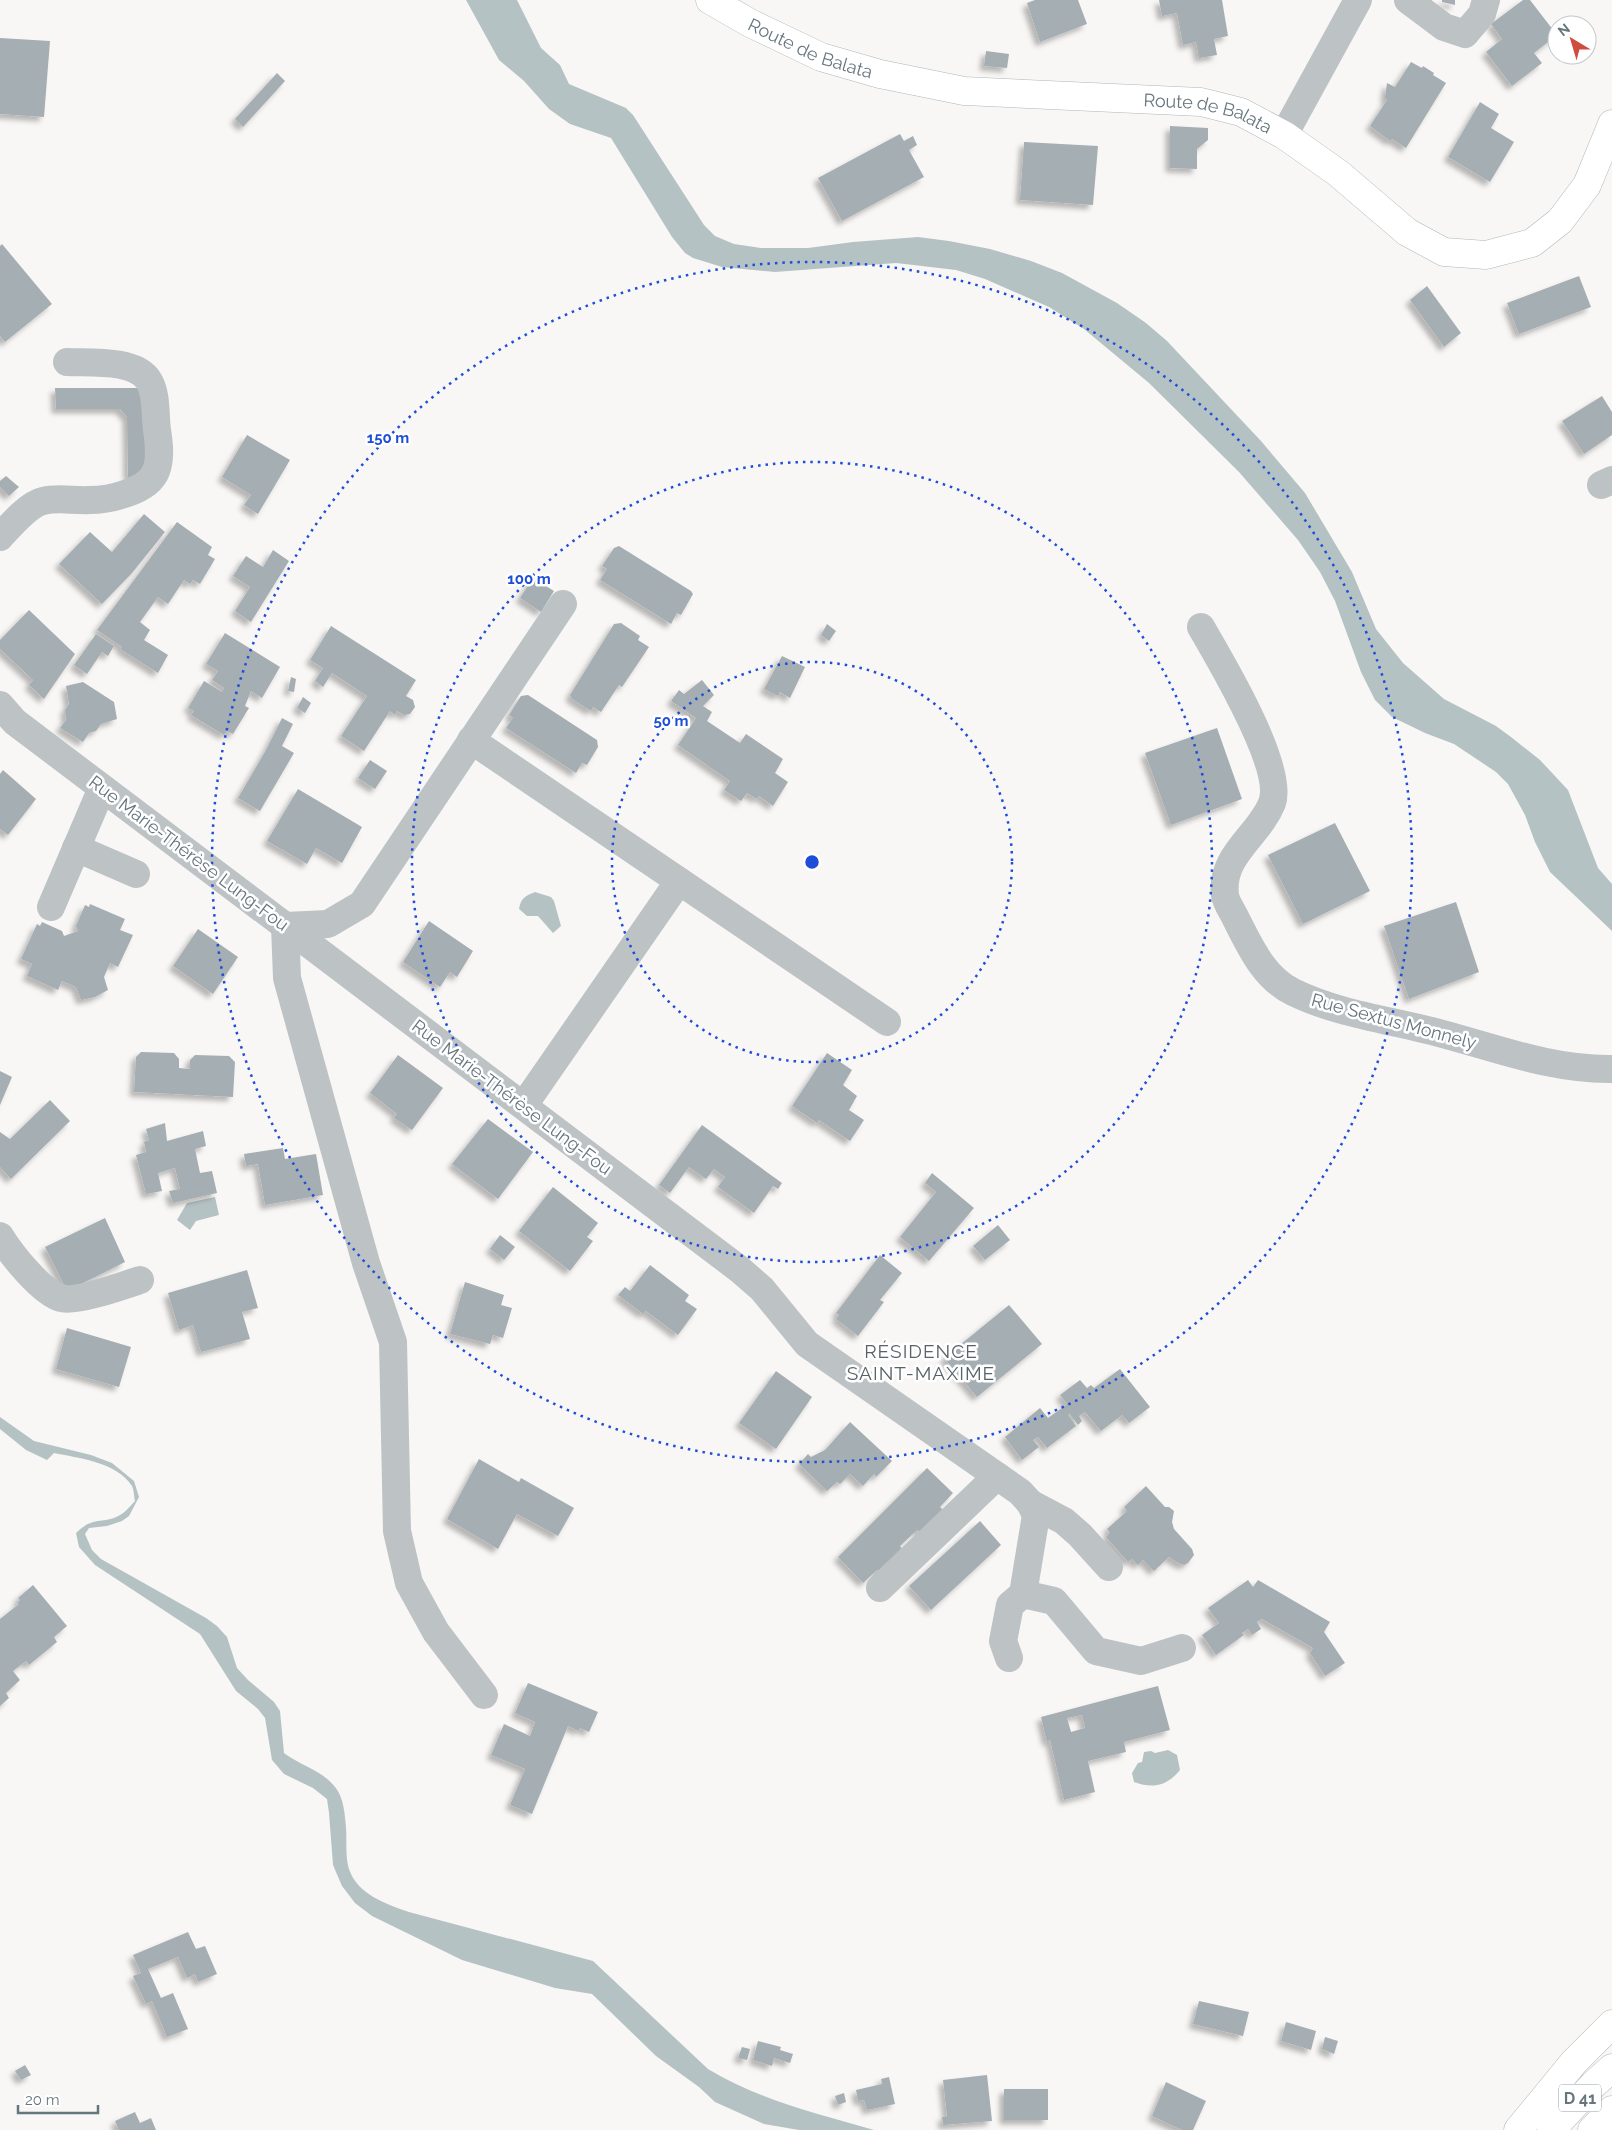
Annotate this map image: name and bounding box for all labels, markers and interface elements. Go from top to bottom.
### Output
street label: Route de Balata [745,13,875,82]
north arrow [1547,15,1597,65]
text: N [1555,20,1573,39]
street label: Route de Balata [1143,89,1276,137]
text: 150 m [367,429,409,447]
text: 100 m [507,570,551,588]
text: 50 m [653,712,689,730]
street label: Rue Marie-Thérèse Lung-Fou [85,771,293,935]
centre of rings [803,853,821,871]
street label: Rue Sextus Monnely [1309,989,1479,1053]
street label: Rue Marie-Thérèse Lung-Fou [408,1015,616,1179]
district label: RÉSIDENCE SAINT-MAXIME [847,1340,995,1384]
scale bar [18,2082,98,2114]
road number: D 41 [1559,2084,1601,2112]
text: 20 m [25,2091,60,2109]

